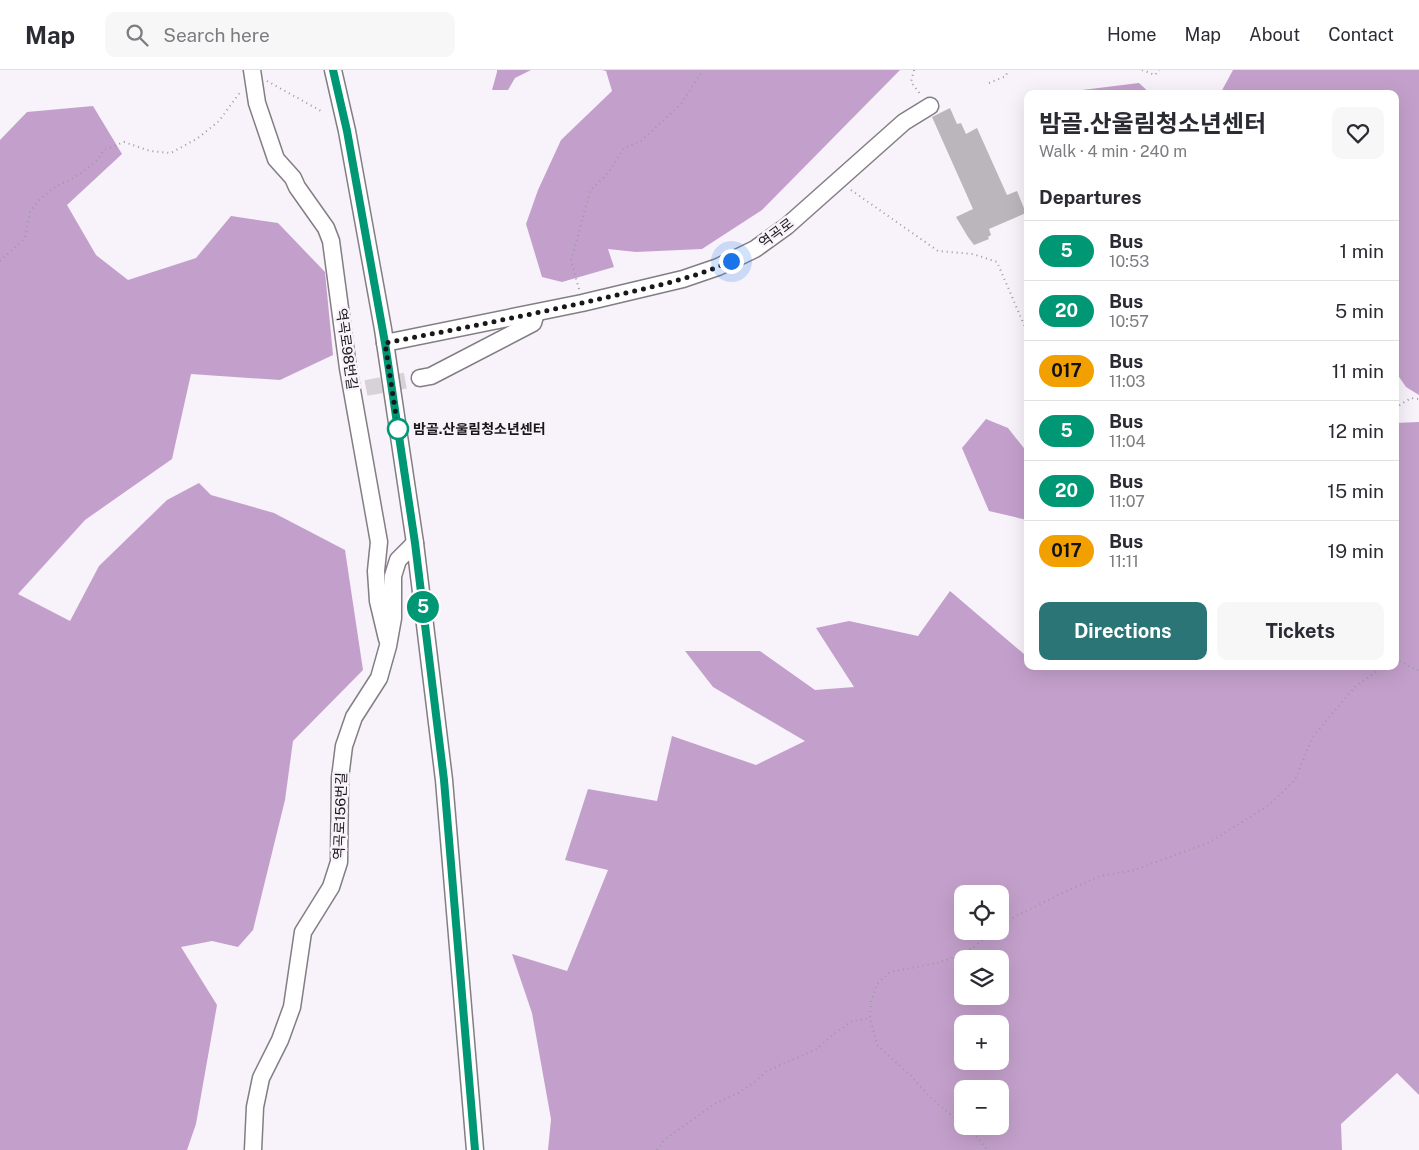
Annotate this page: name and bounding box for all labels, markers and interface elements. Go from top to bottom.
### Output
search box [105,12,455,57]
text: Map [25,21,75,49]
icon: search [123,21,151,49]
text: Search here [163,24,270,46]
text: Home [1107,24,1157,45]
text: Map [1185,24,1221,45]
text: About [1249,24,1300,45]
text: Contact [1328,24,1394,45]
button: heart [1332,107,1384,159]
text: 밤골.산울림청소년센터 [1039,109,1266,137]
text: Walk · 4 min · 240 m [1039,142,1187,161]
text: Departures [1039,186,1142,208]
street label: 역곡로 [756,215,796,251]
text: Bus [1109,230,1143,252]
text: 5 [1060,240,1073,261]
text: 1 min [1339,240,1384,262]
your location [719,249,744,274]
text: 10:53 [1109,252,1149,271]
text: Bus [1109,290,1143,312]
text: 20 [1055,300,1078,321]
text: 5 min [1335,300,1384,322]
street label: 역곡로98번길 [333,307,361,391]
text: 10:57 [1109,312,1149,331]
text: Bus [1109,350,1143,372]
text: 017 [1051,360,1082,381]
text: 11 min [1332,360,1384,382]
text: 11:03 [1109,372,1145,391]
text: Bus [1109,410,1143,432]
marker: 밤골.산울림청소년센터 [387,418,409,440]
text: 5 [1060,420,1073,441]
text: 12 min [1328,420,1384,442]
place label: 밤골.산울림청소년센터 [413,421,546,437]
text: 11:04 [1109,432,1145,451]
text: Bus [1109,470,1143,492]
text: 20 [1055,480,1078,501]
text: 15 min [1327,480,1384,502]
text: 11:07 [1109,492,1145,511]
text: Bus [1109,530,1143,552]
text: 017 [1051,540,1082,561]
text: 19 min [1328,540,1384,562]
text: 11:11 [1109,552,1139,571]
line badge: 5 [407,591,439,623]
text: 5 [417,596,429,617]
button: Directions [1039,602,1207,660]
button: Tickets [1217,602,1384,660]
street label: 역곡로156번길 [330,772,350,860]
map controls [954,885,1009,1135]
button: locate [954,885,1009,940]
button: layers [954,950,1009,1005]
button: + [954,1015,1009,1070]
button: − [954,1080,1009,1135]

